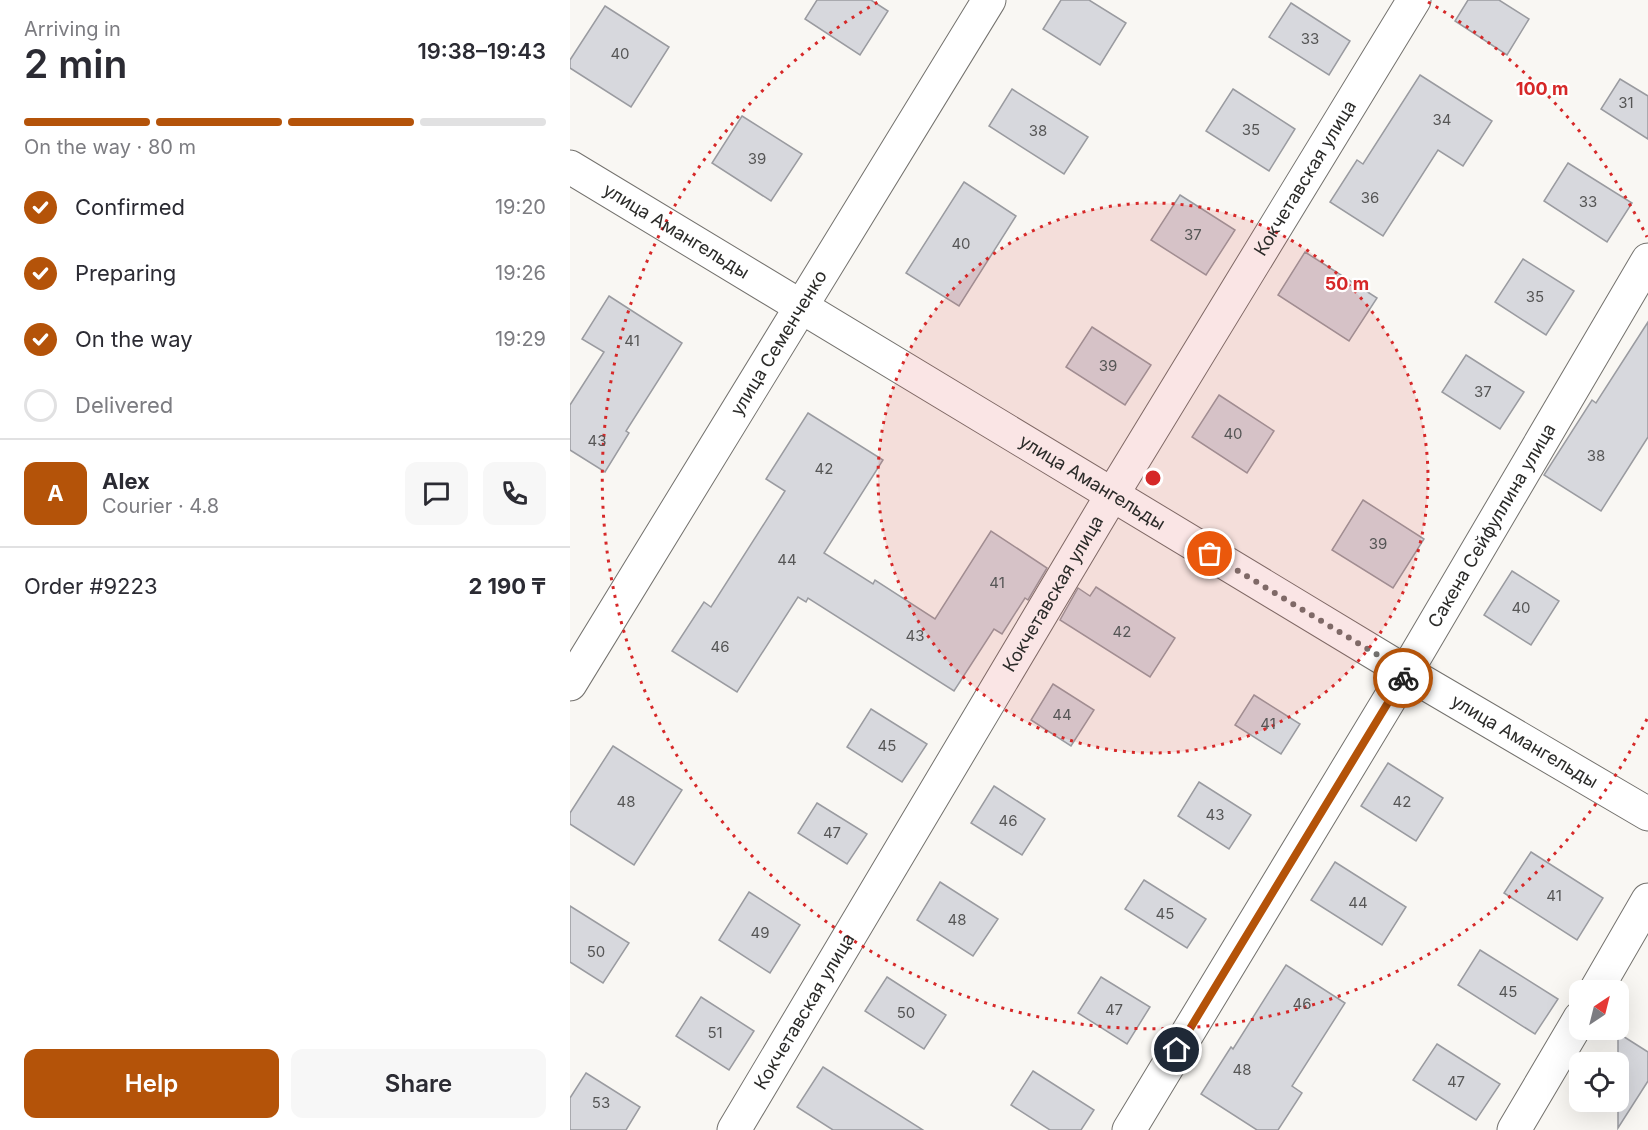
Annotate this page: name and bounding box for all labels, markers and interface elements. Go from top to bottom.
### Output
text: Arriving in [24,17,121,41]
house number: 33 [1301,29,1319,48]
text: 19:38–19:43 [417,38,546,64]
text: 2 min [24,40,127,87]
house number: 40 [610,44,630,63]
text: 100 m [1516,78,1568,99]
house number: 31 [1618,93,1634,112]
street label: Кокчетавская улица [1250,97,1360,259]
house number: 34 [1433,110,1451,129]
house number: 35 [1242,120,1260,139]
house number: 38 [1029,121,1047,140]
text: On the way · 80 m [24,135,196,159]
house number: 39 [748,149,766,168]
street label: улица Амангельды [600,179,753,283]
house number: 36 [1361,188,1379,207]
icon: check [24,191,57,224]
house number: 33 [1579,192,1597,211]
text: Confirmed [75,194,185,220]
text: 19:20 [495,195,546,219]
house number: 37 [1184,225,1202,244]
house number: 40 [951,234,971,253]
icon: check [24,257,57,290]
text: Preparing [75,260,176,286]
text: 19:26 [495,261,546,285]
street label: улица Семенченко [726,266,831,419]
text: 50 m [1325,273,1369,294]
house number: 35 [1526,287,1544,306]
icon: check [24,323,57,356]
text: On the way [75,326,193,352]
text: 19:29 [495,327,546,351]
house number: 41 [624,331,640,350]
house number: 39 [1099,356,1117,375]
house number: 37 [1474,382,1492,401]
text: Delivered [75,392,173,418]
street label: Сакена Сейфуллина улица [1423,420,1560,631]
house number: 40 [1223,424,1243,443]
street label: улица Амангельды [1016,430,1169,534]
house number: 43 [588,431,606,450]
house number: 38 [1587,446,1605,465]
house number: 42 [815,459,833,478]
button: chat [405,462,468,525]
button: phone [483,462,546,525]
text: Alex [102,468,150,494]
centre of rings [1143,468,1163,488]
text: A [47,480,64,506]
text: Courier · 4.8 [102,494,219,518]
street label: Кокчетавская улица [998,512,1107,675]
pin [1184,528,1235,579]
house number: 39 [1369,534,1387,553]
icon: bag [1193,537,1226,570]
house number: 44 [777,550,797,569]
text: Order #9223 [24,573,158,599]
text: 2 190 ₸ [468,573,546,599]
house number: 41 [989,573,1005,592]
house number: 40 [1511,598,1531,617]
house number: 42 [1113,622,1131,641]
house number: 43 [906,626,924,645]
house number: 46 [711,637,730,656]
courier [1373,648,1433,708]
icon: bike [1387,662,1420,695]
street label: улица Амангельды [1448,690,1602,792]
house number: 44 [1052,705,1072,724]
house number: 41 [1260,714,1276,733]
house number: 45 [878,736,896,755]
house number: 48 [617,792,635,811]
house number: 42 [1393,792,1411,811]
house number: 43 [1206,805,1224,824]
house number: 46 [999,811,1018,830]
house number: 47 [823,823,841,842]
house number: 41 [1546,886,1562,905]
house number: 44 [1348,893,1368,912]
house number: 45 [1156,904,1174,923]
house number: 48 [948,910,966,929]
house number: 49 [751,923,770,942]
street label: Кокчетавская улица [750,929,859,1093]
house number: 50 [587,942,605,961]
north arrow [1569,980,1629,1040]
map controls [1569,980,1629,1112]
house number: 45 [1499,982,1517,1001]
house number: 46 [1293,994,1312,1013]
house number: 47 [1105,1000,1123,1019]
house number: 50 [897,1003,915,1022]
house number: 51 [707,1023,723,1042]
pin [1151,1024,1202,1075]
icon: home [1160,1033,1193,1066]
button: Help [24,1049,279,1118]
button: Share [291,1049,546,1118]
button: locate [1569,1052,1629,1112]
house number: 48 [1233,1060,1251,1079]
house number: 47 [1447,1072,1465,1091]
house number: 53 [592,1093,610,1112]

